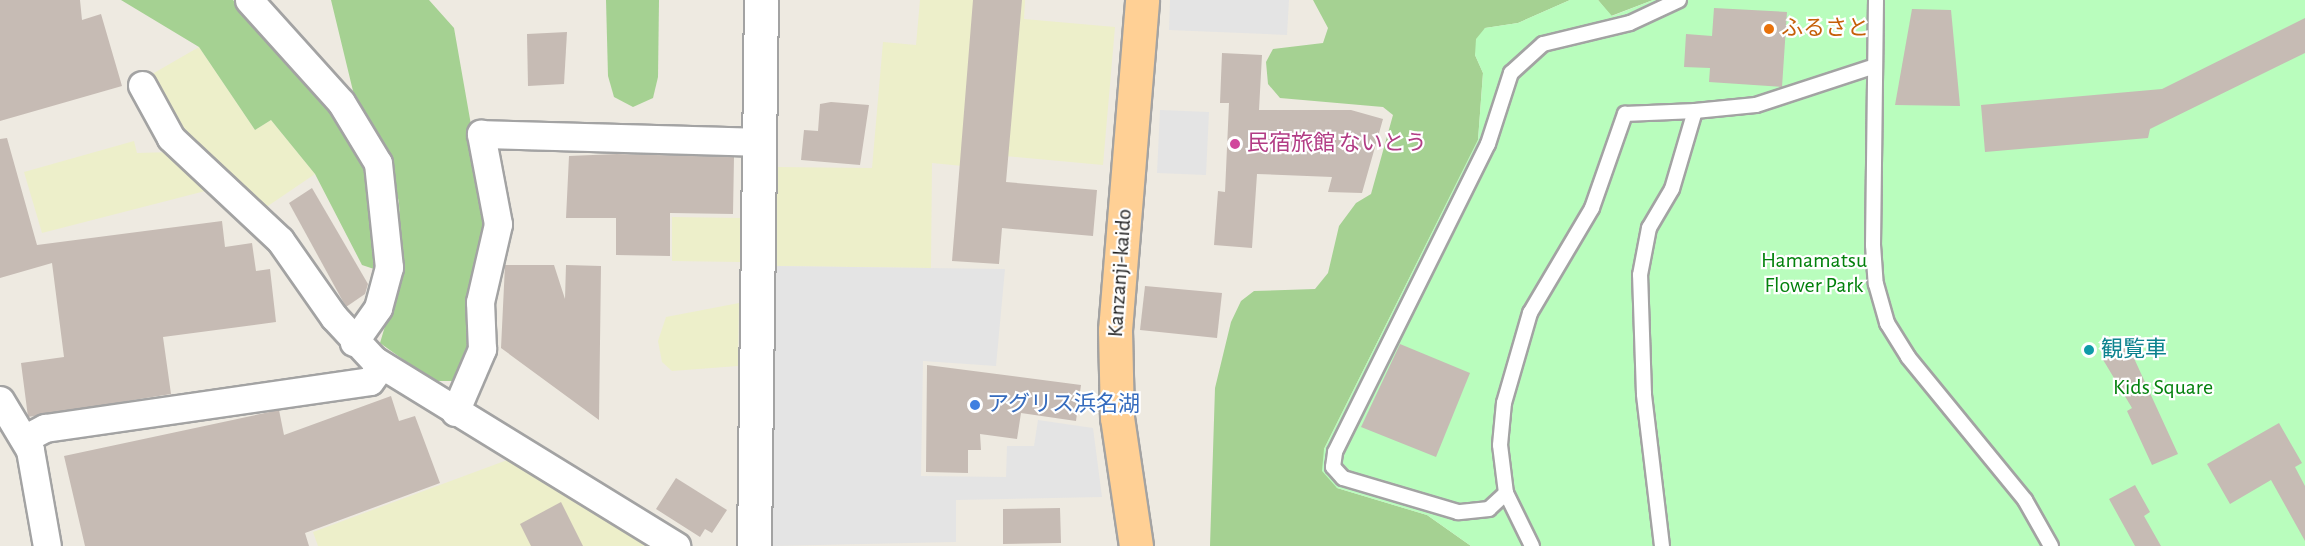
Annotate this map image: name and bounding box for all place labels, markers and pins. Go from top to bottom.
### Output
place label: ふるさと [1781,16,1869,42]
marker: ふるさと [1762,22,1776,36]
place label: 民宿旅館 ないとう [1247,131,1427,157]
marker: 民宿旅館 ないとう [1228,137,1242,151]
place label: 観覧車 [2101,337,2167,363]
marker: 観覧車 [2082,343,2096,357]
place label: アグリス浜名湖 [987,392,1141,418]
marker: アグリス浜名湖 [968,398,982,412]

